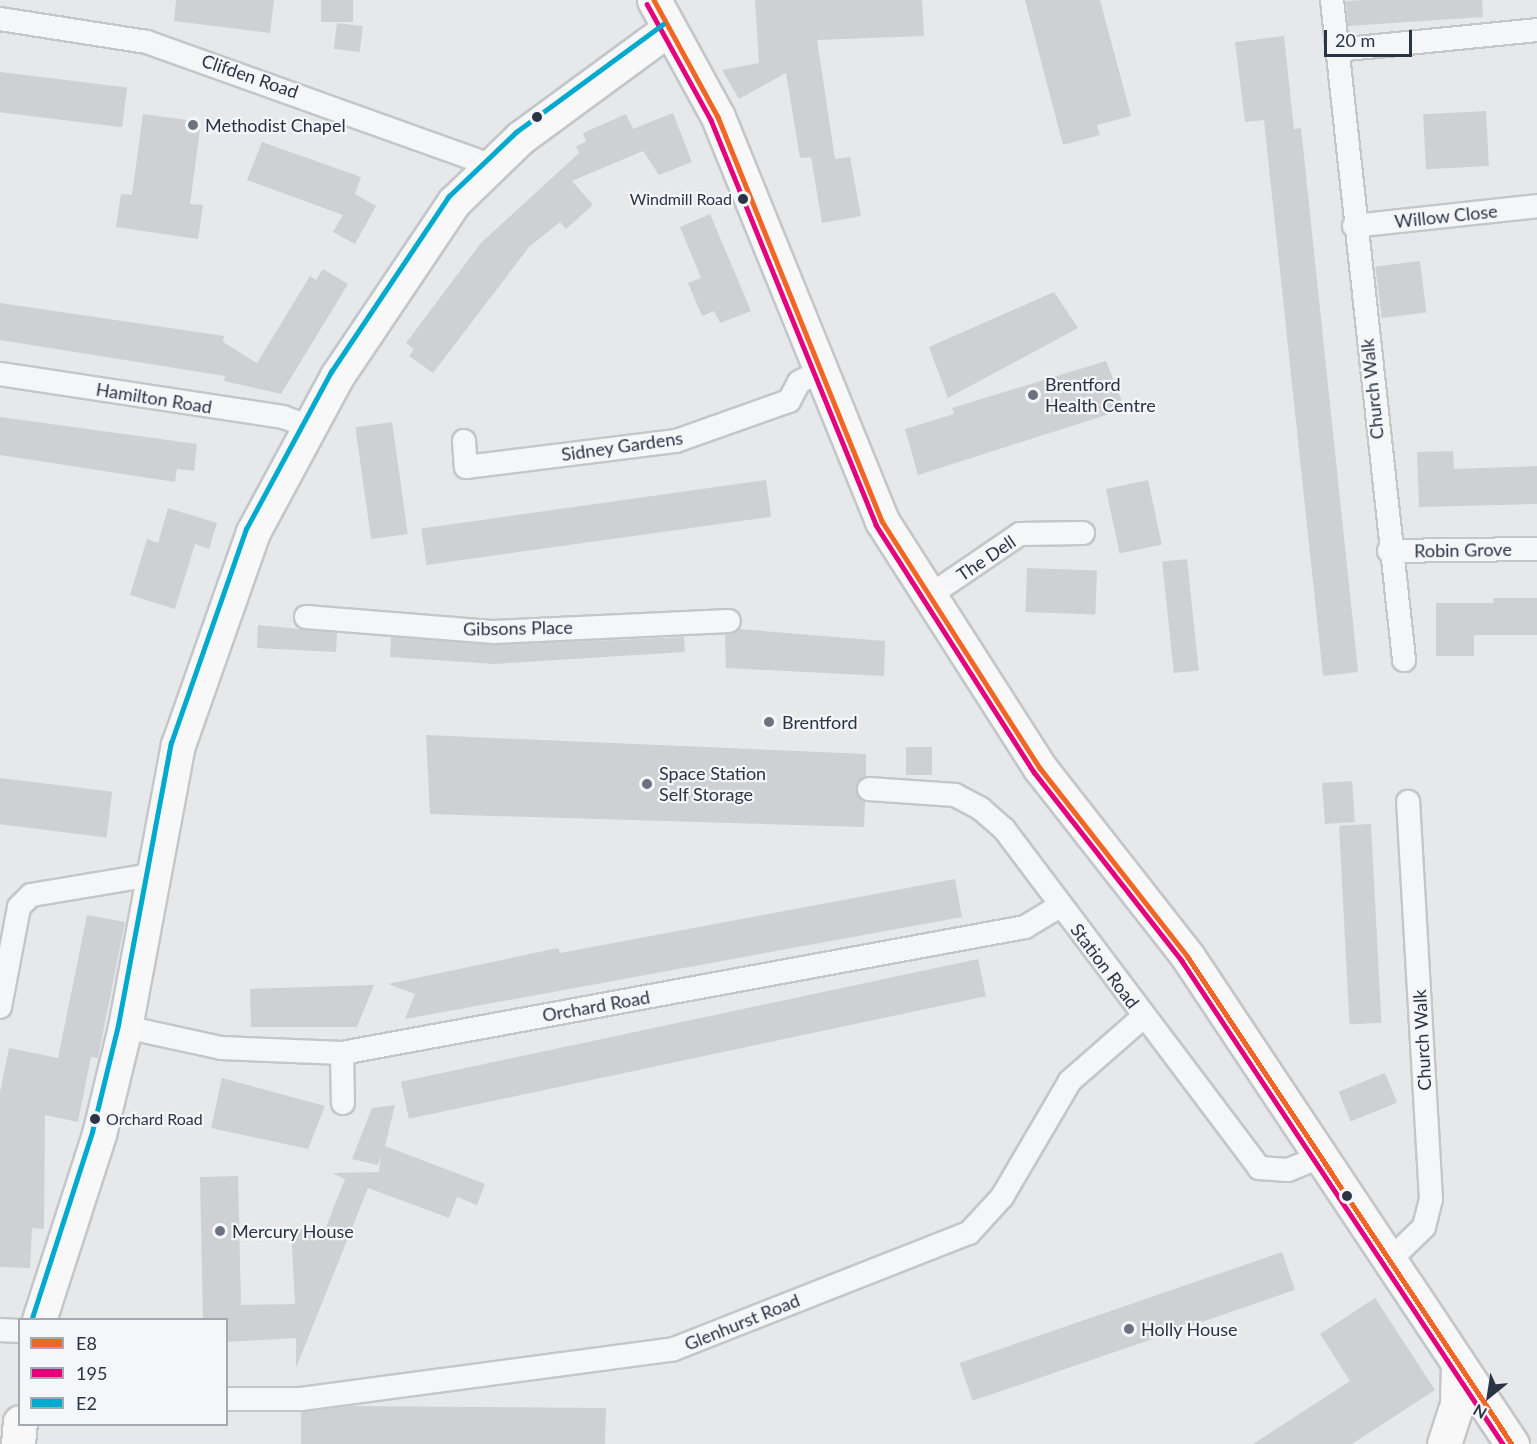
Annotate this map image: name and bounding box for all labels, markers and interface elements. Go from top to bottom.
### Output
scale bar [1327,18,1416,56]
text: 20 m [1335,29,1375,51]
street label: Clifden Road [199,49,301,103]
unlabelled marker [531,111,543,123]
place label: Methodist Chapel [205,114,346,136]
marker: Methodist Chapel [186,118,200,132]
place label: Windmill Road [630,189,732,209]
marker: Windmill Road [737,193,749,205]
street label: Willow Close [1393,200,1499,232]
street label: Church Walk [1356,337,1388,441]
place label: Brentford Health Centre [1045,374,1156,416]
street label: Hamilton Road [95,378,213,418]
marker: Brentford Health Centre [1026,388,1040,402]
street label: Sidney Gardens [560,427,684,465]
street label: The Dell [953,531,1019,585]
street label: Robin Grove [1414,538,1512,562]
street label: Gibsons Place [463,616,573,640]
place label: Brentford [782,711,858,733]
marker: Brentford [760,713,778,731]
place label: Space Station Self Storage [659,763,766,806]
marker: Space Station Self Storage [640,777,654,791]
street label: Station Road [1066,919,1144,1013]
street label: Orchard Road [541,986,651,1026]
street label: Church Walk [1409,989,1435,1091]
place label: Orchard Road [106,1109,203,1129]
marker: Orchard Road [89,1113,101,1125]
unlabelled marker [1341,1190,1353,1202]
place label: Mercury House [232,1220,354,1242]
marker: Mercury House [213,1224,227,1238]
street label: Glenhurst Road [681,1289,803,1355]
legend [18,1318,228,1426]
place label: Holly House [1141,1318,1238,1340]
marker: Holly House [1122,1322,1136,1336]
text: E8 [76,1332,97,1354]
text: 195 [76,1362,107,1384]
north arrow [1459,1366,1519,1426]
text: E2 [76,1392,97,1414]
text: N [1470,1401,1490,1423]

